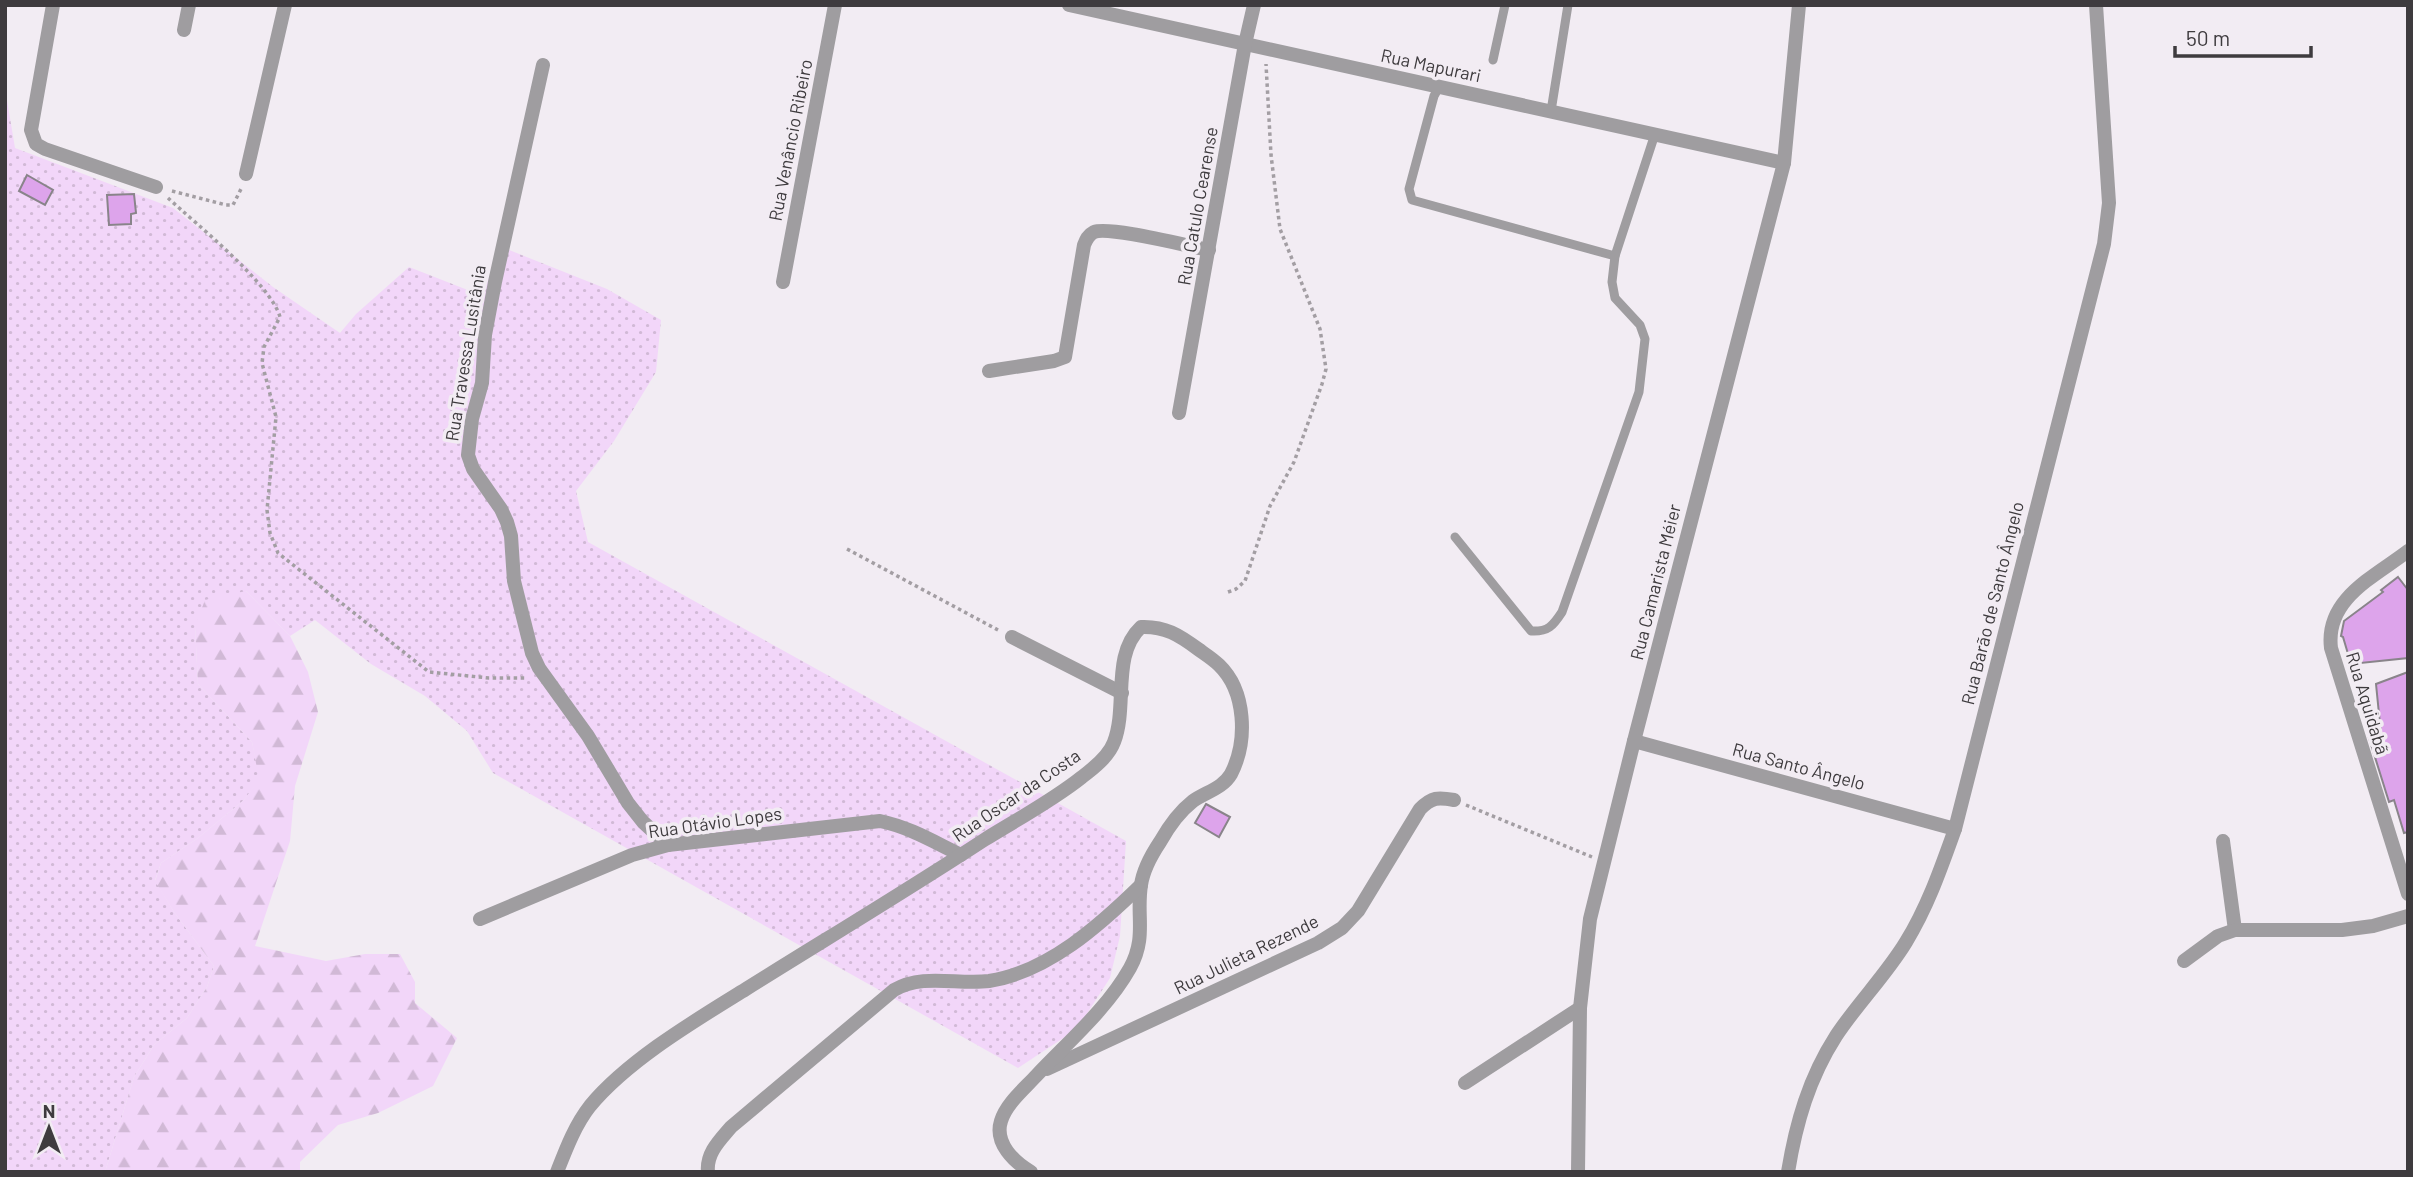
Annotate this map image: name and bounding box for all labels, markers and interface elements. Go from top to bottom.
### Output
scale bar [2175,14,2312,58]
text: 50 m [2186,25,2230,50]
street label: Rua Mapurari [1379,44,1483,86]
street label: Rua Venâncio Ribeiro [764,57,816,223]
street label: Rua Catulo Cearense [1172,125,1222,287]
street label: Rua Travessa Lusitânia [440,263,490,443]
street label: Rua Barão de Santo Ângelo [1956,499,2028,707]
street label: Rua Camarista Méier [1625,501,1685,662]
street label: Rua Aquidabã [2342,649,2394,757]
street label: Rua Santo Ângelo [1730,738,1868,794]
street label: Rua Oscar da Costa [948,744,1084,846]
street label: Rua Otávio Lopes [647,802,783,842]
street label: Rua Julieta Rezende [1170,909,1322,999]
north arrow [14,1093,84,1163]
text: N [43,1099,55,1122]

